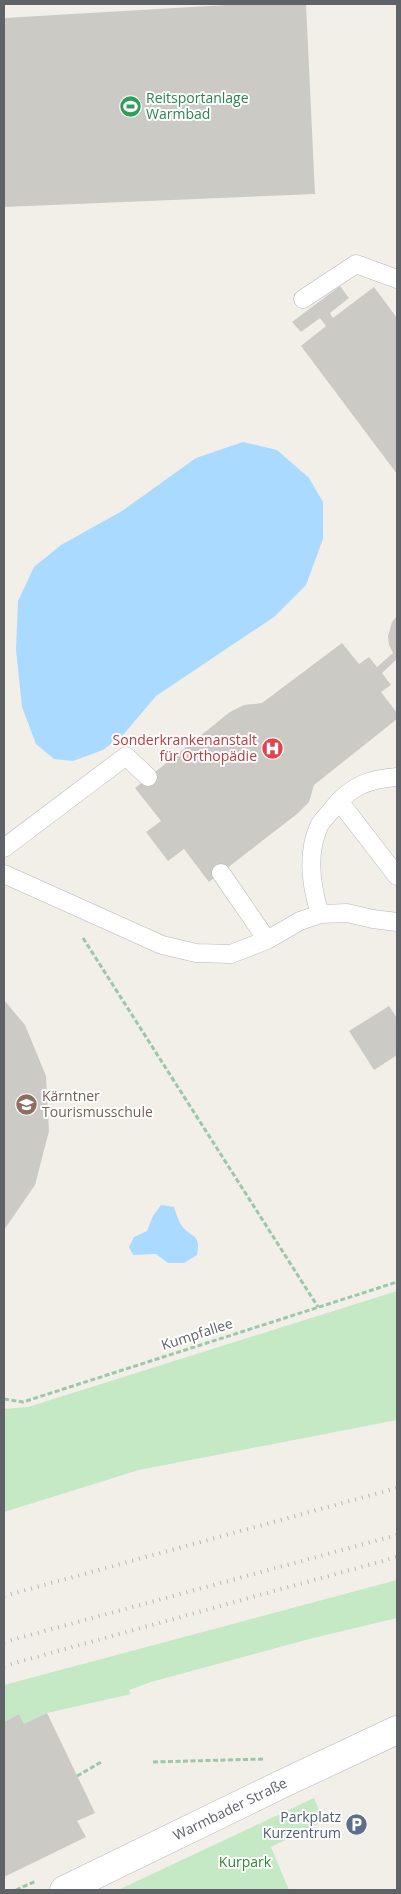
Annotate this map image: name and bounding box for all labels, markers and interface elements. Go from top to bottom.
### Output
place label: Reitsportanlage Warmbad [146,88,249,123]
sports icon: Reitsportanlage Warmbad [118,94,142,118]
place label: Sonderkrankenanstalt für Orthopädie [113,730,257,765]
hospital icon: Sonderkrankenanstalt für Orthopädie [261,736,285,760]
place label: Kärntner Tourismusschule [42,1086,153,1121]
school or university icon: Kärntner Tourismusschule [14,1092,38,1116]
street label: Kumpfallee [159,1313,235,1354]
street label: Warmbader Straße [170,1773,290,1844]
place label: Parkplatz Kurzentrum [263,1807,341,1842]
parking icon: Parkplatz Kurzentrum [345,1813,369,1837]
park label: Kurpark [219,1852,272,1871]

